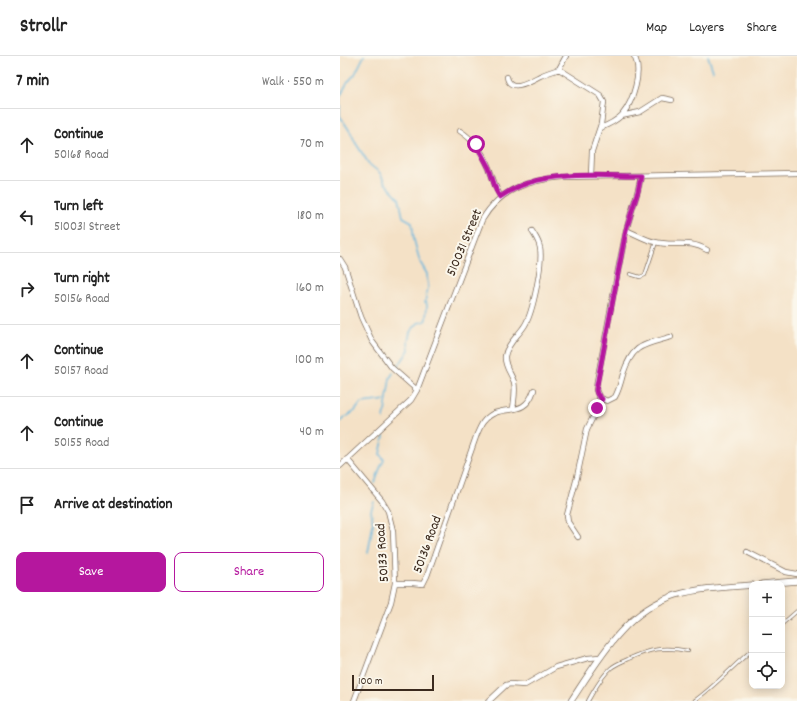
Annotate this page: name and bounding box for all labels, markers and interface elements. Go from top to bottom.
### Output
text: Strollr [20,14,67,41]
text: Map [646,18,667,38]
text: Layers [689,18,724,38]
text: Share [746,18,777,38]
text: 7 min [16,70,49,94]
text: Walk · 550 m [262,73,324,92]
text: Continue [54,124,103,146]
icon: ahead [16,134,38,156]
text: 70 m [300,135,324,154]
route start [467,135,485,153]
text: 50168 Road [54,146,109,165]
text: Turn left [54,196,103,218]
icon: left [16,206,38,228]
street label: 510031 Street [442,206,488,280]
text: 180 m [297,207,324,226]
text: 510031 Street [54,218,120,237]
text: Turn right [54,268,110,290]
icon: right [16,278,38,300]
text: 160 m [296,279,324,298]
text: 50156 Road [54,290,110,309]
text: Continue [54,340,103,362]
icon: ahead [16,350,38,372]
text: 100 m [295,351,324,370]
text: 50157 Road [54,362,108,381]
route end [588,399,606,417]
text: Continue [54,412,103,434]
icon: ahead [16,422,38,444]
text: 40 m [300,423,324,442]
text: 50155 Road [54,434,109,453]
icon: arrive [16,494,38,516]
text: Arrive at destination [54,494,172,516]
street label: 50136 Road [408,513,447,576]
street label: 50133 Road [371,523,395,583]
button: Save [16,552,166,592]
button: Share [174,552,324,592]
map controls [749,581,785,689]
button: + [749,581,785,617]
button: − [749,617,785,653]
button: locate [749,653,785,689]
scale bar [352,673,434,692]
text: 100 m [358,674,382,690]

